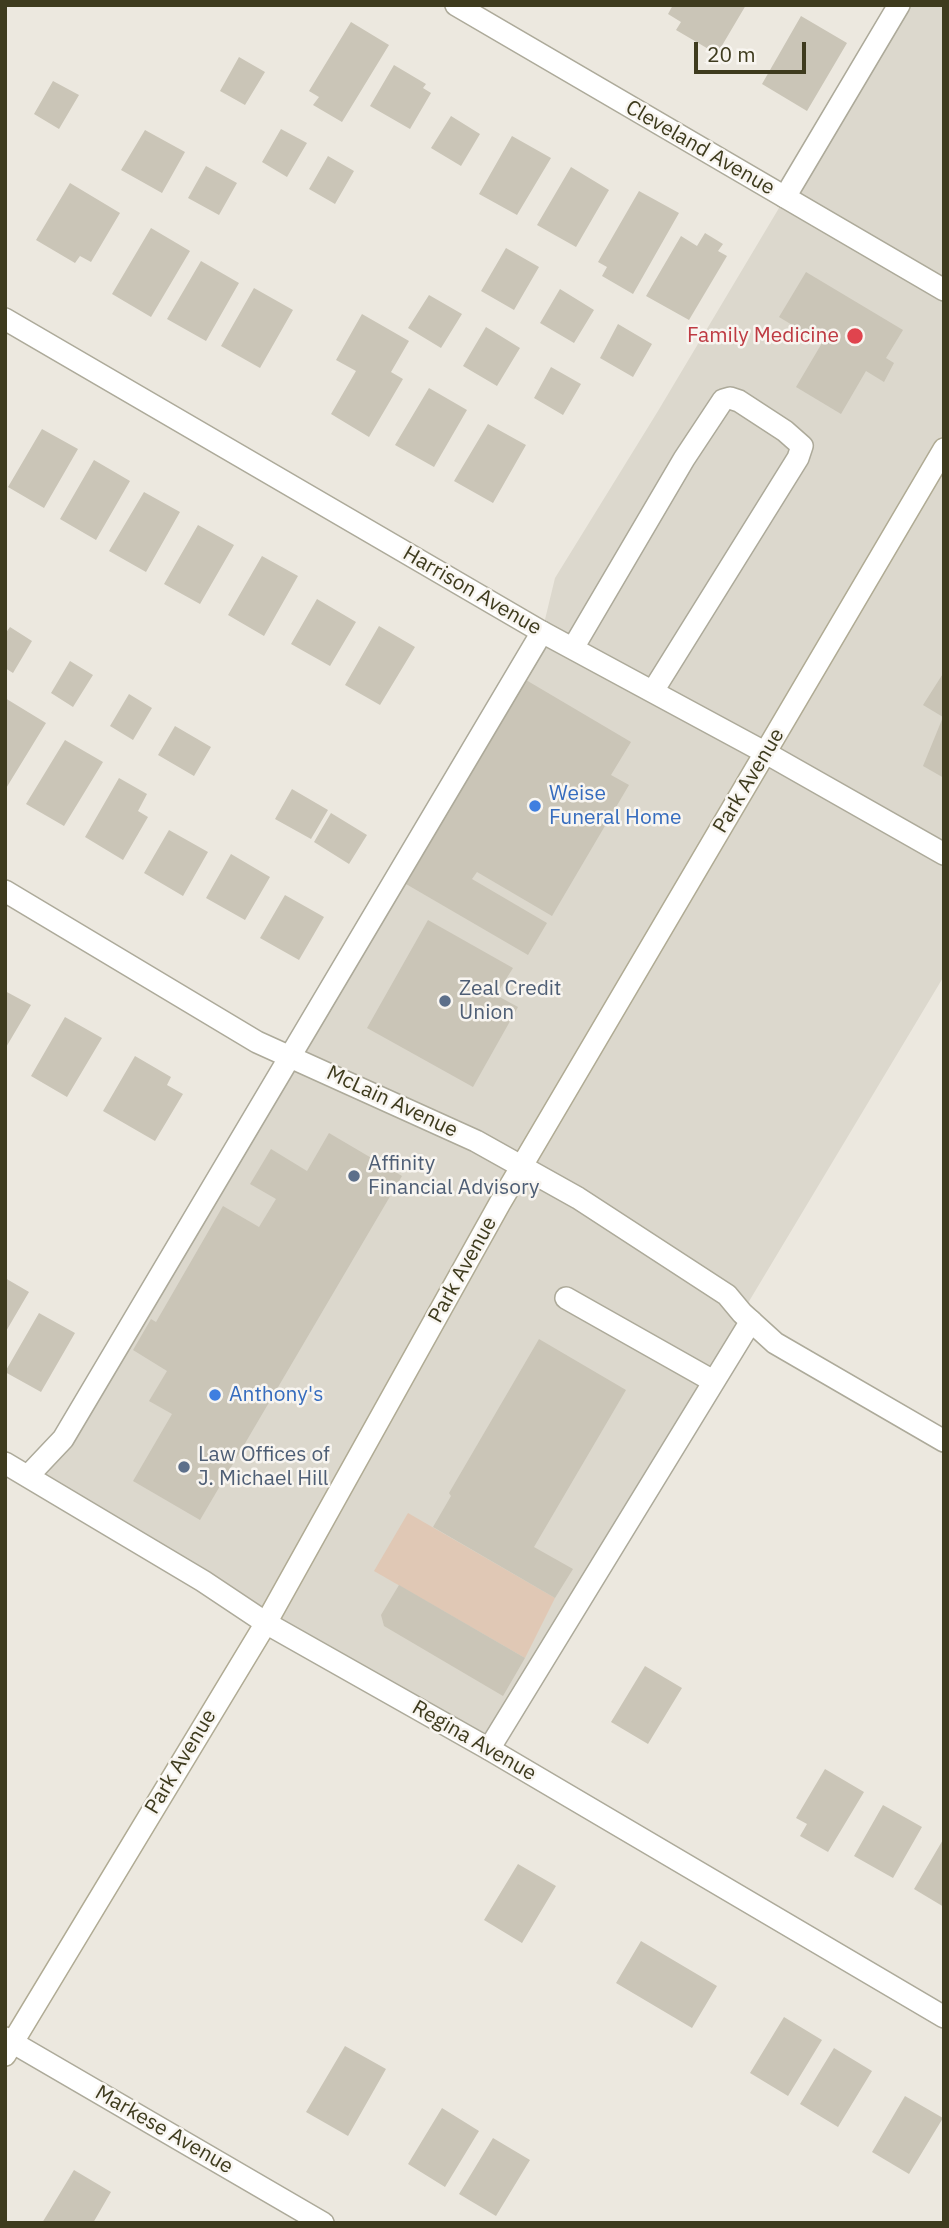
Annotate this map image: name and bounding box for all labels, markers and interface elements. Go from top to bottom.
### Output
scale bar [697,28,809,72]
text: 20 m [707,40,756,68]
street label: Cleveland Avenue [621,95,779,201]
place label: Family Medicine [687,323,839,349]
marker: Family Medicine [845,326,865,346]
street label: Harrison Avenue [398,541,546,641]
street label: Park Avenue [708,724,790,838]
place label: Weise Funeral Home [549,781,682,831]
marker: Weise Funeral Home [527,798,543,814]
place label: Zeal Credit Union [459,976,561,1026]
marker: Zeal Credit Union [437,993,453,1009]
street label: McLain Avenue [323,1061,461,1143]
place label: Affinity Financial Advisory [368,1151,539,1201]
marker: Affinity Financial Advisory [346,1168,362,1184]
street label: Park Avenue [423,1212,503,1328]
place label: Anthony's [229,1382,323,1408]
marker: Anthony's [207,1387,223,1403]
place label: Law Offices of J. Michael Hill [198,1442,330,1492]
marker: Law Offices of J. Michael Hill [176,1459,192,1475]
street label: Regina Avenue [407,1695,541,1787]
street label: Park Avenue [140,1705,222,1819]
street label: Markese Avenue [91,2080,237,2180]

